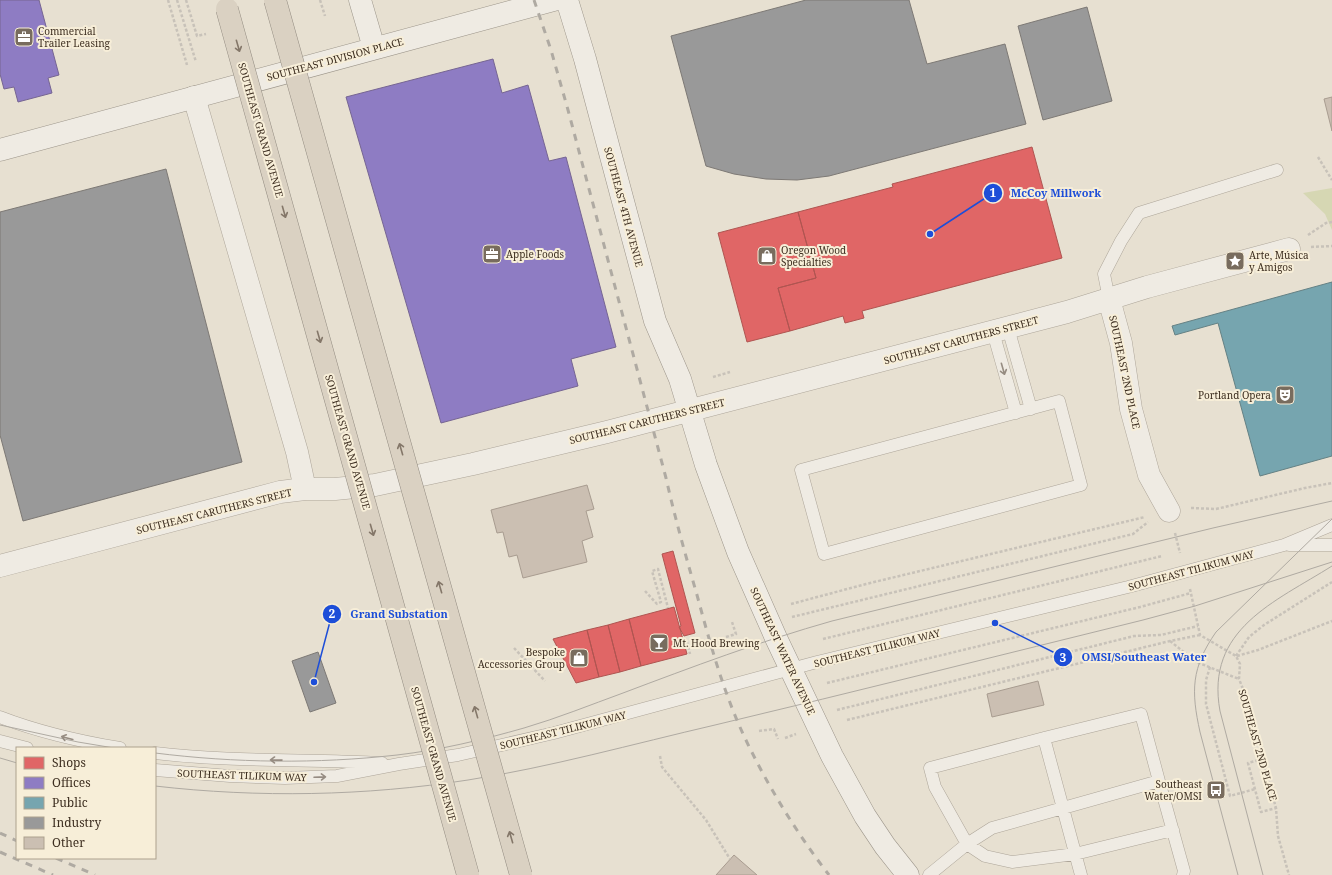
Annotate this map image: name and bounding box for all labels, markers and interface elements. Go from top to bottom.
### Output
place label: Commercial Trailer Leasing [38,24,111,50]
office icon: Commercial Trailer Leasing [13,26,35,48]
street label: SOUTHEAST DIVISION PLACE [265,34,405,84]
one-way arrow [235,40,242,53]
street label: SOUTHEAST GRAND AVENUE [235,61,287,199]
street label: SOUTHEAST 4TH AVENUE [601,145,647,269]
callout: McCoy Millwork [983,181,1109,204]
text: 1 [990,184,997,201]
text: McCoy Millwork [1011,185,1101,200]
one-way arrow [281,205,288,218]
office icon: Apple Foods [481,243,503,265]
place label: Oregon Wood Specialties [781,243,846,269]
shop icon: Oregon Wood Specialties [756,245,778,267]
place label: Apple Foods [506,247,565,261]
place label: Arte, Música y Amigos [1249,248,1309,274]
place icon: Arte, Música y Amigos [1224,250,1246,272]
street label: SOUTHEAST CARUTHERS STREET [882,313,1040,367]
street label: SOUTHEAST 2ND PLACE [1106,314,1144,430]
one-way arrow [315,331,323,344]
one-way arrow [1000,362,1008,375]
street label: SOUTHEAST GRAND AVENUE [322,373,374,511]
theatre icon: Portland Opera [1274,384,1296,406]
place label: Portland Opera [1198,388,1271,402]
street label: SOUTHEAST CARUTHERS STREET [568,395,726,447]
one-way arrow [397,442,404,455]
street label: SOUTHEAST CARUTHERS STREET [135,485,293,537]
one-way arrow [369,523,376,536]
street label: SOUTHEAST TILIKUM WAY [1127,546,1256,594]
one-way arrow [436,581,443,594]
street label: SOUTHEAST WATER AVENUE [747,585,819,717]
callout: Grand Substation [322,602,456,625]
text: 2 [329,605,336,622]
text: Grand Substation [350,606,448,621]
street label: SOUTHEAST TILIKUM WAY [812,625,942,670]
bar icon: Mt. Hood Brewing [648,632,670,654]
place label: Mt. Hood Brewing [673,636,760,650]
place label: Bespoke Accessories Group [478,645,565,671]
callout: OMSI/Southeast Water [1053,646,1214,669]
shop icon: Bespoke Accessories Group [568,647,590,669]
text: 3 [1060,649,1067,666]
text: OMSI/Southeast Water [1082,649,1207,664]
street label: SOUTHEAST GRAND AVENUE [408,685,460,823]
street label: SOUTHEAST 2ND PLACE [1235,687,1281,803]
one-way arrow [471,706,479,719]
street label: SOUTHEAST TILIKUM WAY [498,707,628,752]
one-way arrow [61,734,74,741]
legend [16,747,156,859]
text: Shops [52,754,86,771]
one-way arrow [270,756,283,764]
street label: SOUTHEAST TILIKUM WAY [177,766,308,784]
one-way arrow [313,773,326,781]
text: Offices [52,774,91,791]
place label: Southeast Water/OMSI [1144,777,1202,803]
bus stop icon: Southeast Water/OMSI [1205,779,1227,801]
text: Public [52,794,88,811]
text: Industry [52,814,101,831]
one-way arrow [507,831,514,844]
text: Other [52,834,85,851]

